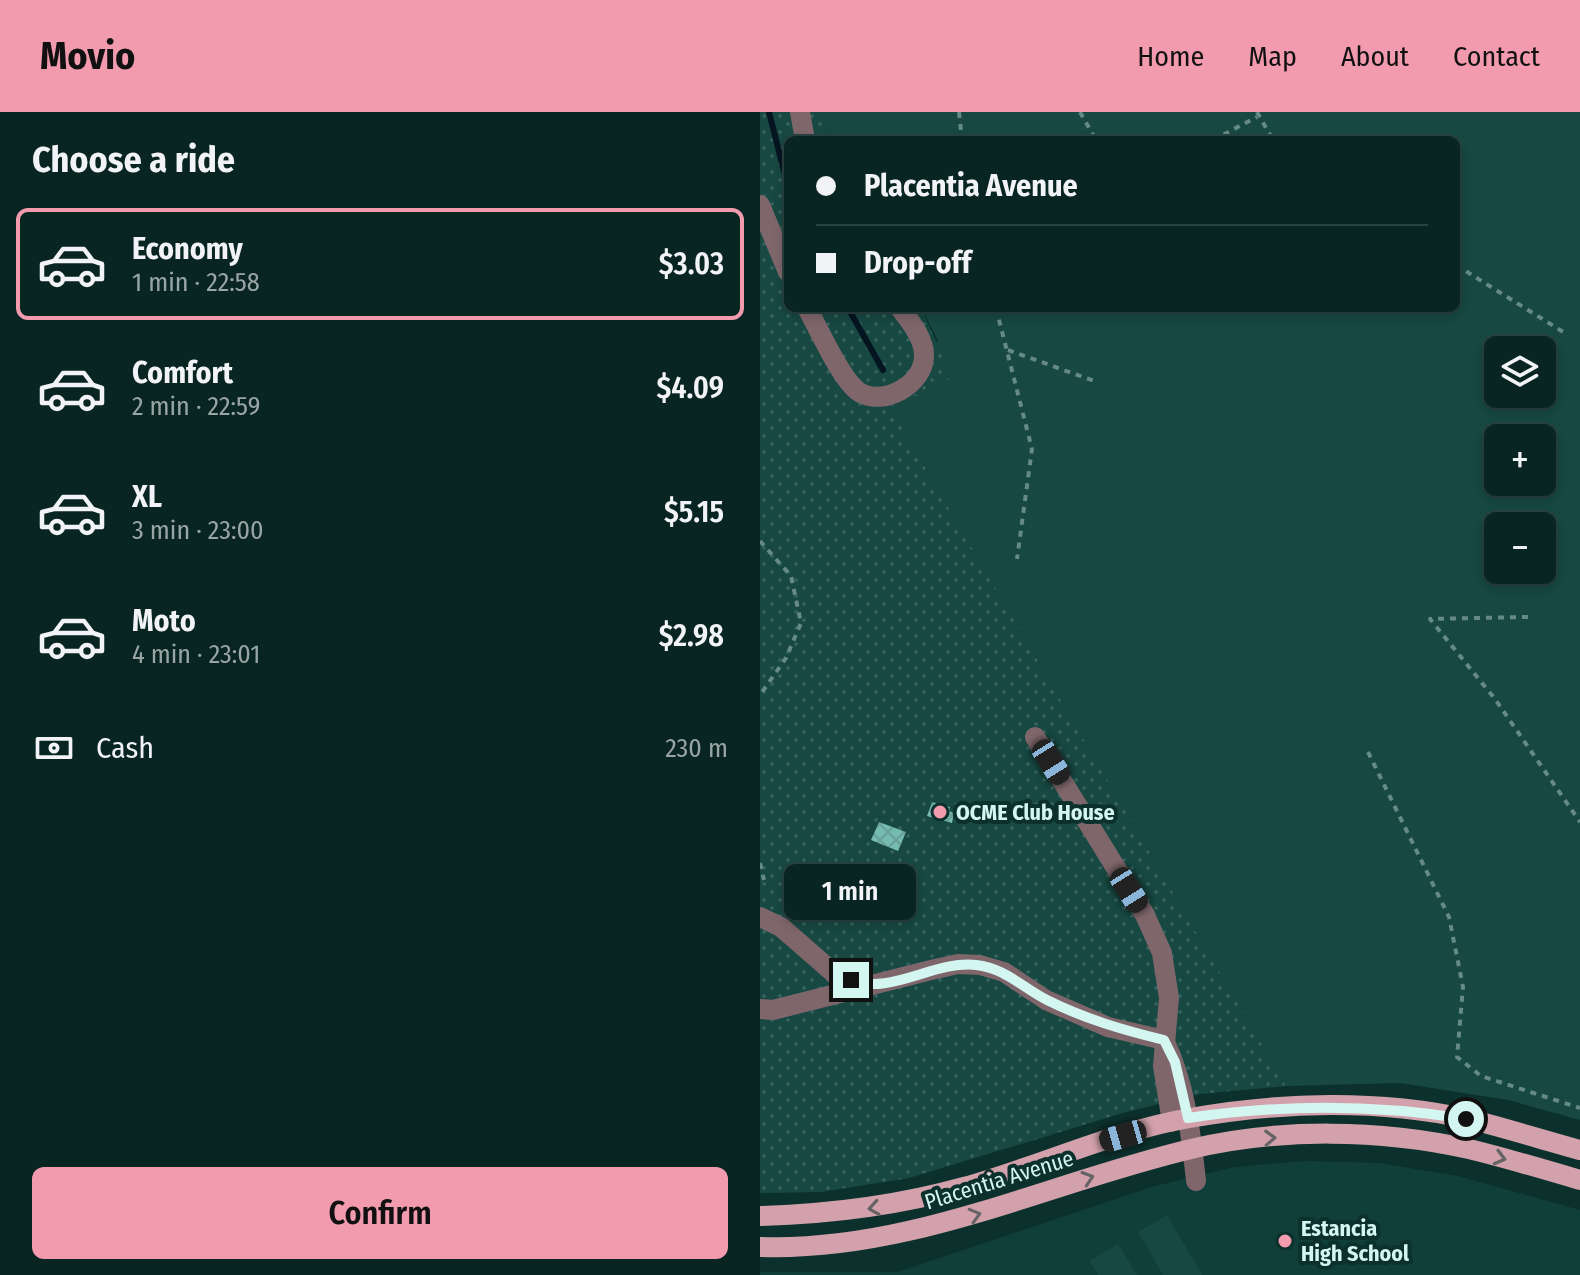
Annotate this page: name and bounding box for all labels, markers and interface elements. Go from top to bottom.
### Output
text: Movio [40,33,135,79]
text: Home [1137,40,1204,73]
text: Map [1248,40,1297,73]
text: About [1341,40,1409,73]
text: Contact [1453,40,1540,73]
text: Choose a ride [32,138,235,182]
text: Placentia Avenue [864,168,1078,204]
icon: car [36,228,108,300]
text: Economy [132,231,243,267]
text: Drop-off [864,245,971,281]
text: $3.03 [659,246,724,282]
text: 1 min · 22:58 [132,267,260,298]
map controls [1484,336,1556,584]
button: layers [1484,336,1556,408]
icon: car [36,352,108,424]
text: Comfort [132,355,233,391]
text: $4.09 [656,370,724,406]
text: 2 min · 22:59 [132,391,260,422]
button: + [1484,424,1556,496]
icon: car [36,476,108,548]
text: XL [132,479,162,515]
text: $5.15 [664,494,724,530]
button: − [1484,512,1556,584]
text: 3 min · 23:00 [132,515,264,546]
icon: car [36,600,108,672]
text: Moto [132,603,196,639]
text: $2.98 [659,618,724,654]
text: 4 min · 23:01 [132,639,260,670]
icon: cash [32,726,76,770]
text: Cash [96,730,154,766]
text: 230 m [665,733,728,764]
car [1028,735,1074,789]
place label: OCME Club House [956,799,1115,826]
marker: OCME Club House [931,803,949,821]
car [1106,863,1152,917]
callout: 1 min [785,864,917,920]
text: 1 min [822,876,878,907]
route end [833,962,869,998]
route start [1448,1101,1484,1137]
car [1097,1118,1149,1154]
one-way arrow [1264,1129,1277,1146]
street label: Placentia Avenue [921,1145,1077,1215]
one-way arrow [1492,1148,1506,1165]
button: Confirm [32,1167,728,1259]
one-way arrow [1080,1172,1094,1188]
one-way arrow [867,1199,881,1216]
one-way arrow [967,1208,981,1224]
place label: Estancia High School [1301,1215,1410,1267]
marker: Estancia High School [1276,1232,1294,1250]

